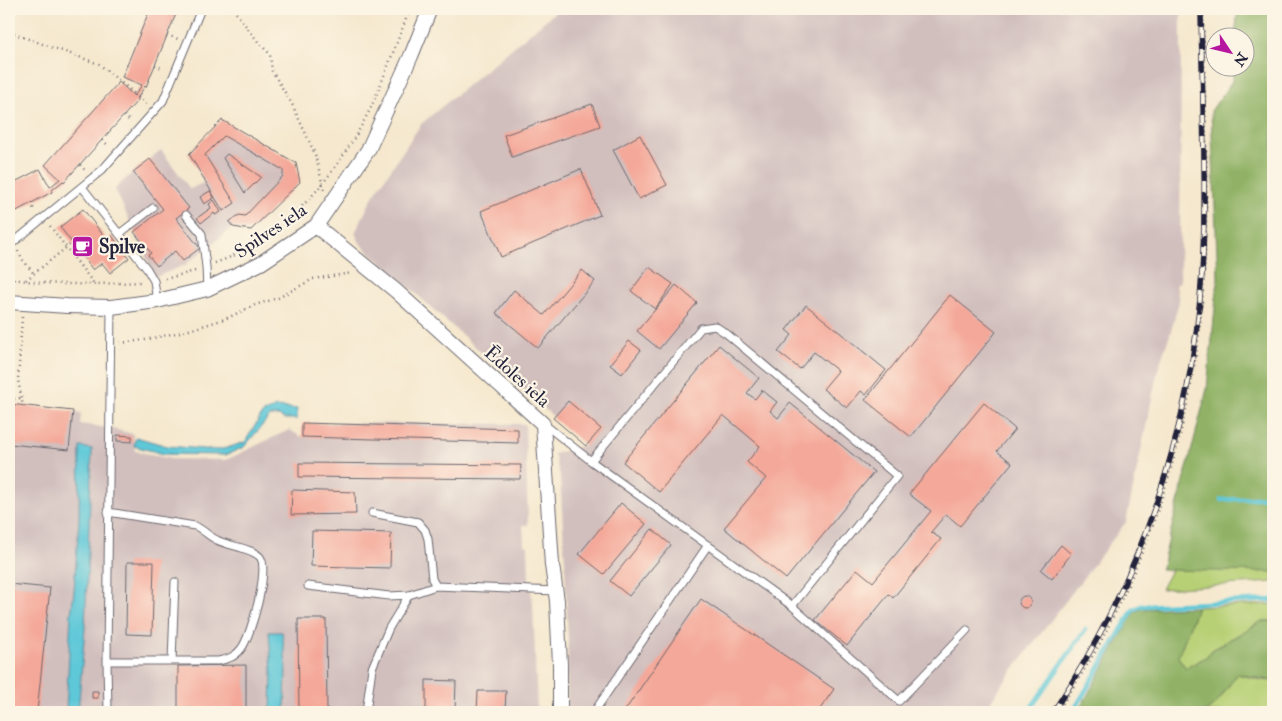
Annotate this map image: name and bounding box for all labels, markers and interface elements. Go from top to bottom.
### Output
north arrow [1204,28,1254,78]
text: N [1229,48,1251,70]
street label: Spilves iela [230,198,312,265]
cafe icon: Spilve [71,234,95,258]
place label: Spilve [99,235,145,260]
street label: Ēdoles iela [479,341,556,413]

